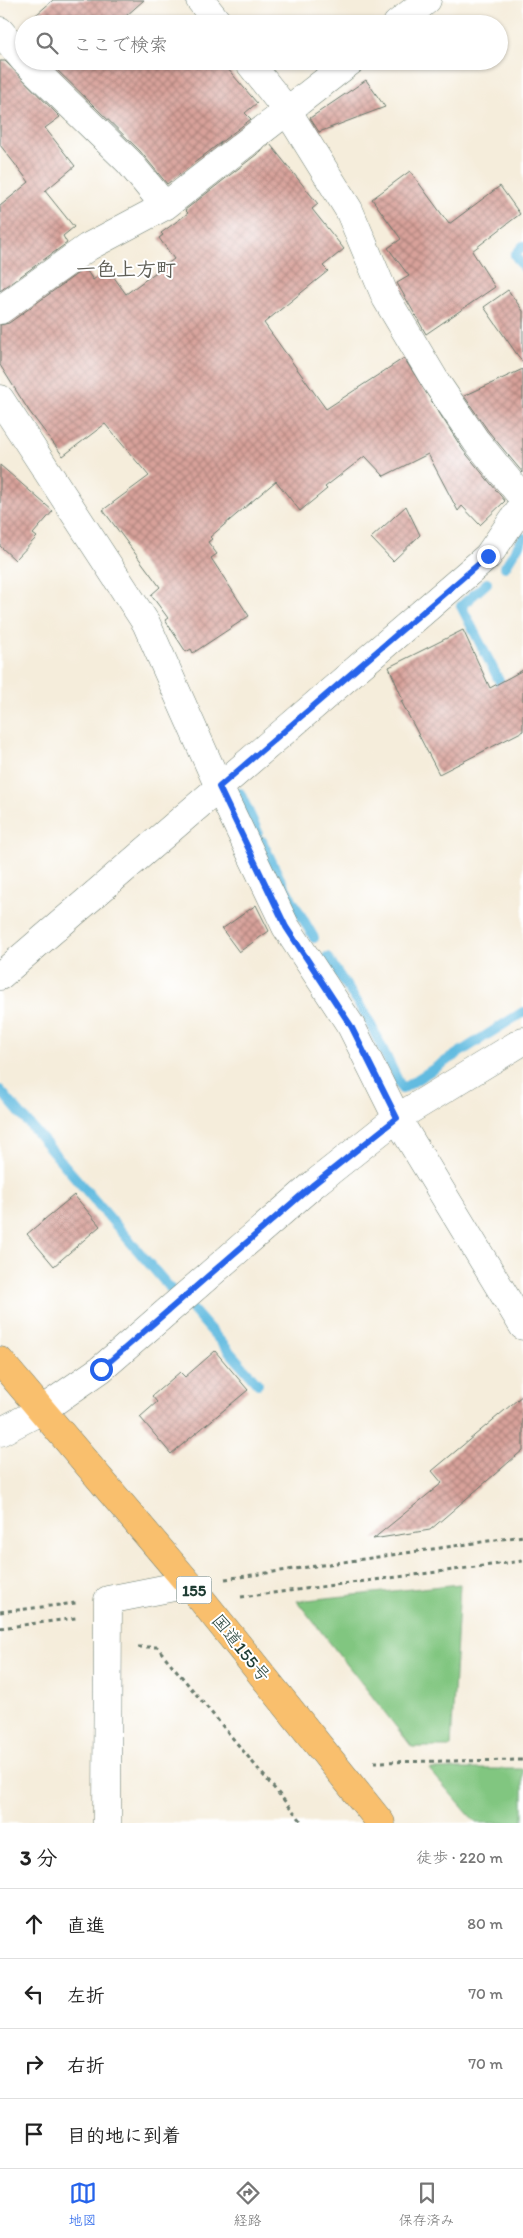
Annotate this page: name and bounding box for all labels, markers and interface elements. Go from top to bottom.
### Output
search box [15,15,508,70]
icon: search [33,29,61,57]
text: ここで検索 [73,33,168,56]
district label: 一色上方町 [76,257,176,281]
route end [477,545,500,568]
route start [90,1358,113,1381]
road number: 155 [176,1576,212,1604]
street label: 国道155号 [207,1609,275,1687]
text: 3 分 [20,1845,57,1870]
text: 徒歩 · 220 m [416,1848,503,1867]
icon: ahead [20,1910,48,1938]
text: 直進 [67,1914,105,1937]
text: 80 m [467,1914,503,1933]
icon: left [20,1980,48,2008]
text: 左折 [67,1984,105,2007]
text: 70 m [468,1984,503,2003]
icon: right [20,2050,48,2078]
text: 右折 [67,2054,105,2077]
text: 70 m [468,2054,503,2073]
icon: arrive [20,2120,48,2148]
text: 目的地に到着 [67,2124,181,2147]
tab: 地図 [69,2179,97,2229]
tab: 経路 [234,2179,262,2229]
tab: 保存済み [399,2179,455,2229]

